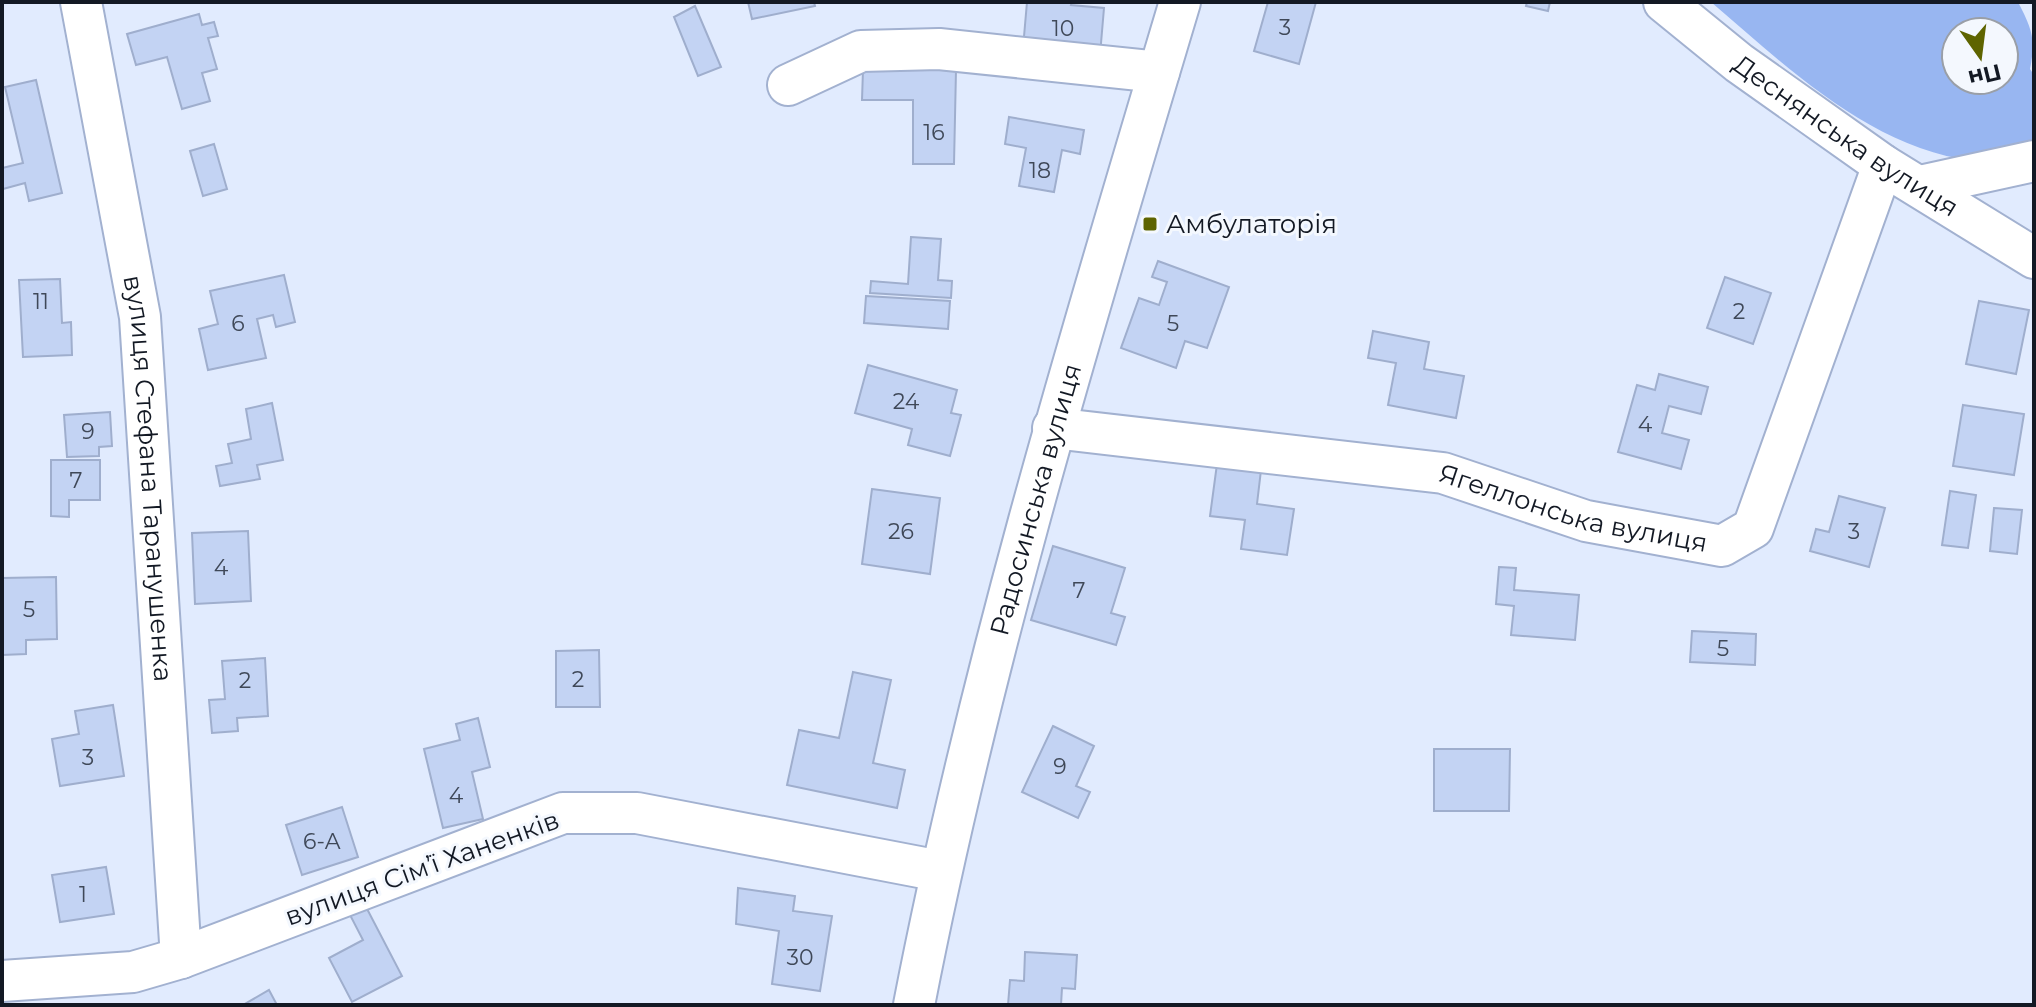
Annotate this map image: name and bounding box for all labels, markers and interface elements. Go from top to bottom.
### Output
house number: 3 [1279,14,1291,41]
house number: 10 [1052,15,1074,42]
north arrow [1940,16,2020,96]
street label: Деснянська вулиця [1727,48,1964,224]
text: Пн [1965,58,2004,92]
house number: 16 [923,119,945,146]
house number: 18 [1029,157,1051,184]
place label: Амбулаторія [1166,208,1337,240]
marker: Амбулаторія [1141,215,1159,233]
street label: вулиця Стефана Таранушенка [116,272,179,683]
house number: 11 [33,288,49,315]
house number: 2 [1733,298,1745,325]
house number: 6 [231,310,245,337]
house number: 5 [1167,310,1179,337]
street label: Радосинська вулиця [983,360,1088,639]
house number: 24 [893,388,920,415]
house number: 4 [1638,411,1653,438]
house number: 9 [81,418,95,445]
street label: Ягеллонська вулиця [1435,457,1710,559]
house number: 7 [70,467,83,494]
house number: 26 [888,518,914,545]
house number: 3 [1848,518,1860,545]
house number: 4 [214,554,229,581]
house number: 7 [1073,577,1086,604]
house number: 5 [23,596,35,623]
house number: 5 [1717,635,1729,662]
house number: 2 [572,666,584,693]
house number: 2 [239,667,251,694]
house number: 3 [82,744,94,771]
house number: 9 [1053,753,1067,780]
house number: 4 [449,782,464,809]
street label: вулиця Сімʼї Ханенків [281,803,563,933]
house number: 6-А [303,828,342,855]
house number: 1 [79,881,87,908]
house number: 30 [787,944,813,971]

